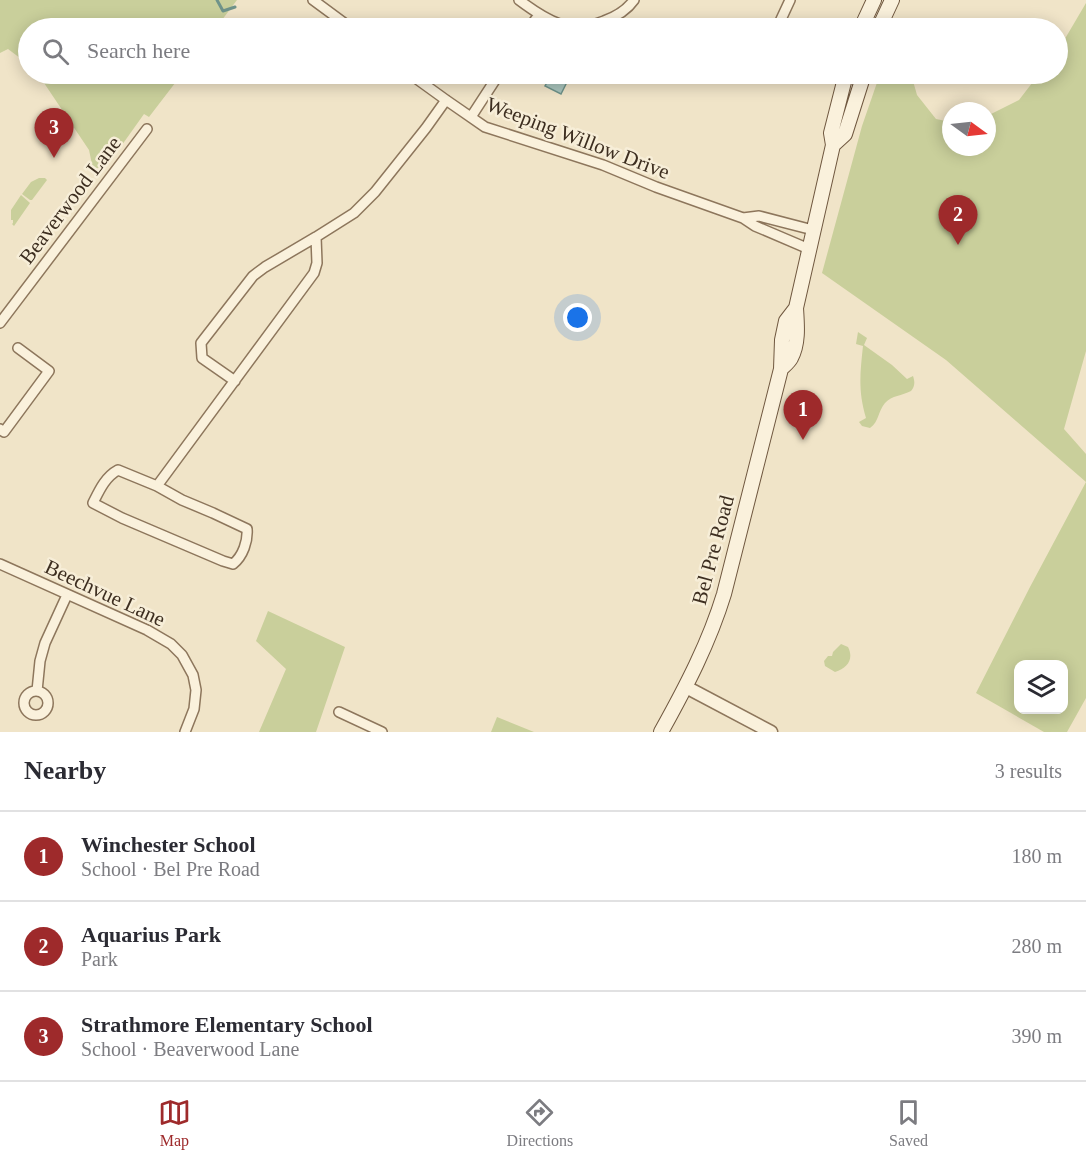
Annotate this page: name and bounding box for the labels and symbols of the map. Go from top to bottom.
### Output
street label: Weeping Willow Drive [483,92,673,184]
north arrow [942,102,996,156]
pin: 3 [34,108,74,158]
street label: Beaverwood Lane [14,132,126,268]
pin: 2 [938,196,978,245]
your location [563,303,592,332]
pin: 1 [784,390,822,440]
street label: Bel Pre Road [687,492,739,607]
street label: Beechvue Lane [41,555,169,631]

